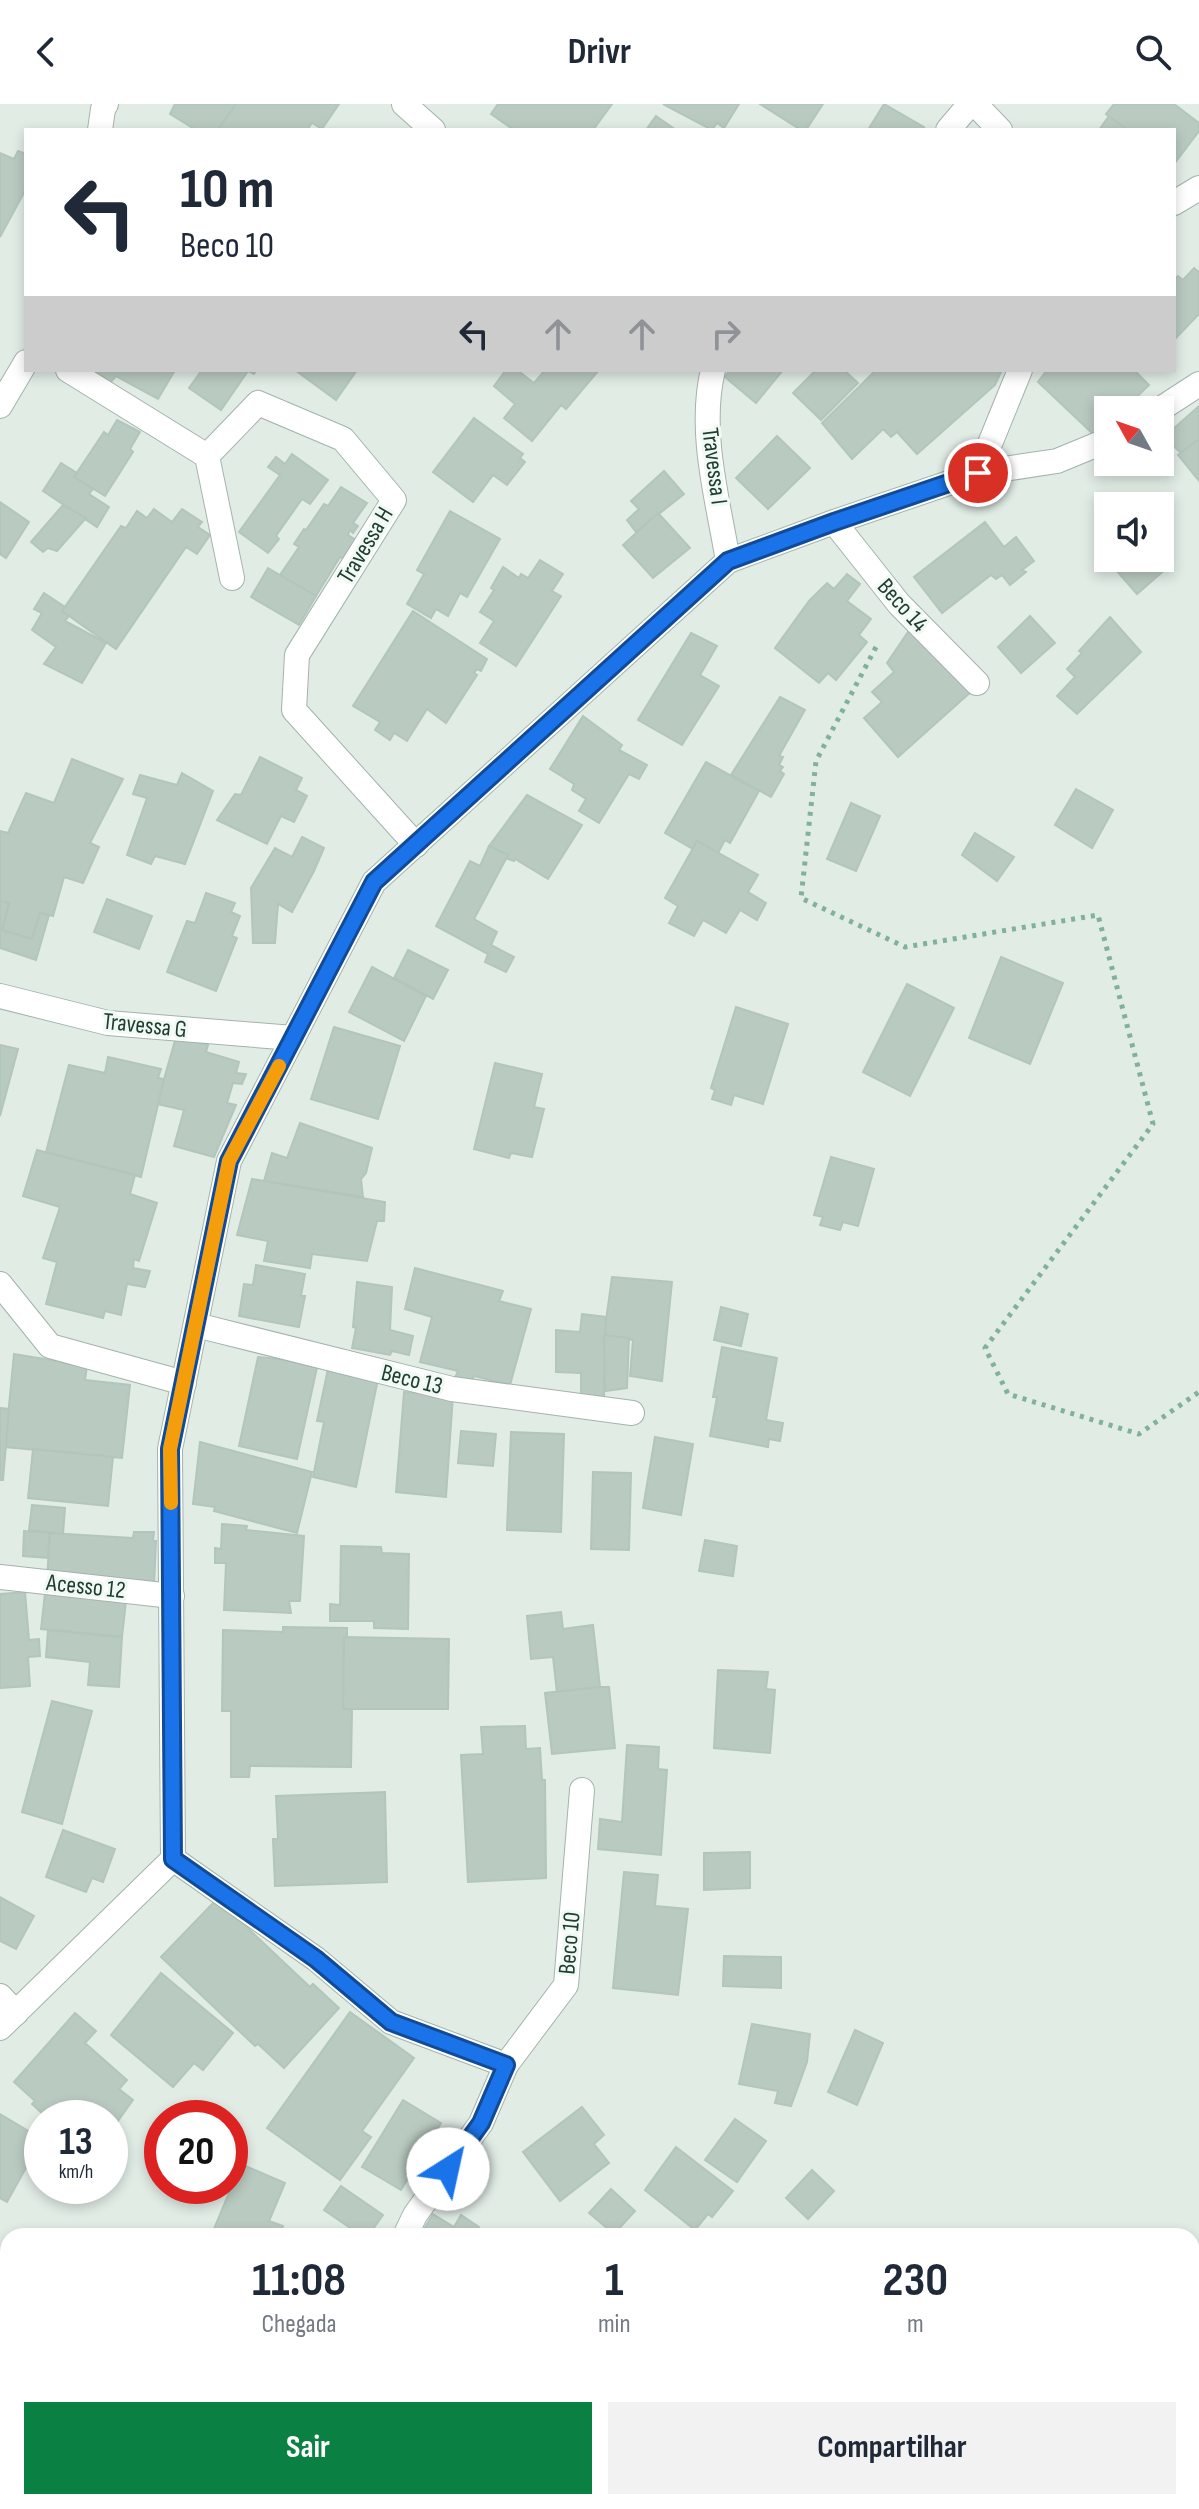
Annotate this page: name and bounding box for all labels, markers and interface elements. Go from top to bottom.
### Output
icon: back [24,30,68,74]
icon: search [1131,30,1175,74]
text: Drivr [568,31,631,74]
text: 10 m [180,157,274,224]
icon: left [48,160,152,264]
text: Beco 10 [180,225,274,268]
icon: left [452,312,496,356]
icon: ahead [536,312,580,356]
icon: ahead [620,312,664,356]
icon: right [704,312,748,356]
north arrow [1094,396,1174,476]
map controls [1094,396,1174,572]
street label: Travessa I [695,426,734,506]
pin [944,439,1012,507]
icon: arrive [956,451,1000,495]
button: sound [1094,492,1174,572]
street label: Travessa H [331,502,400,589]
street label: Beco 14 [871,573,934,638]
street label: Travessa G [102,1007,188,1044]
street label: Beco 13 [378,1358,446,1401]
street label: Acesso 12 [44,1568,127,1605]
street label: Beco 10 [552,1911,587,1976]
speed limit sign: 20 [144,2100,248,2204]
text: 13 [59,2118,93,2166]
position arrow [406,2127,490,2211]
text: km/h [59,2160,93,2184]
text: 11:08 [252,2252,346,2309]
text: 1 [605,2252,624,2309]
text: 230 [883,2252,948,2309]
text: Chegada [261,2309,336,2340]
text: min [598,2309,631,2340]
text: m [907,2309,924,2340]
button: Sair [24,2402,592,2494]
button: Compartilhar [608,2402,1176,2494]

